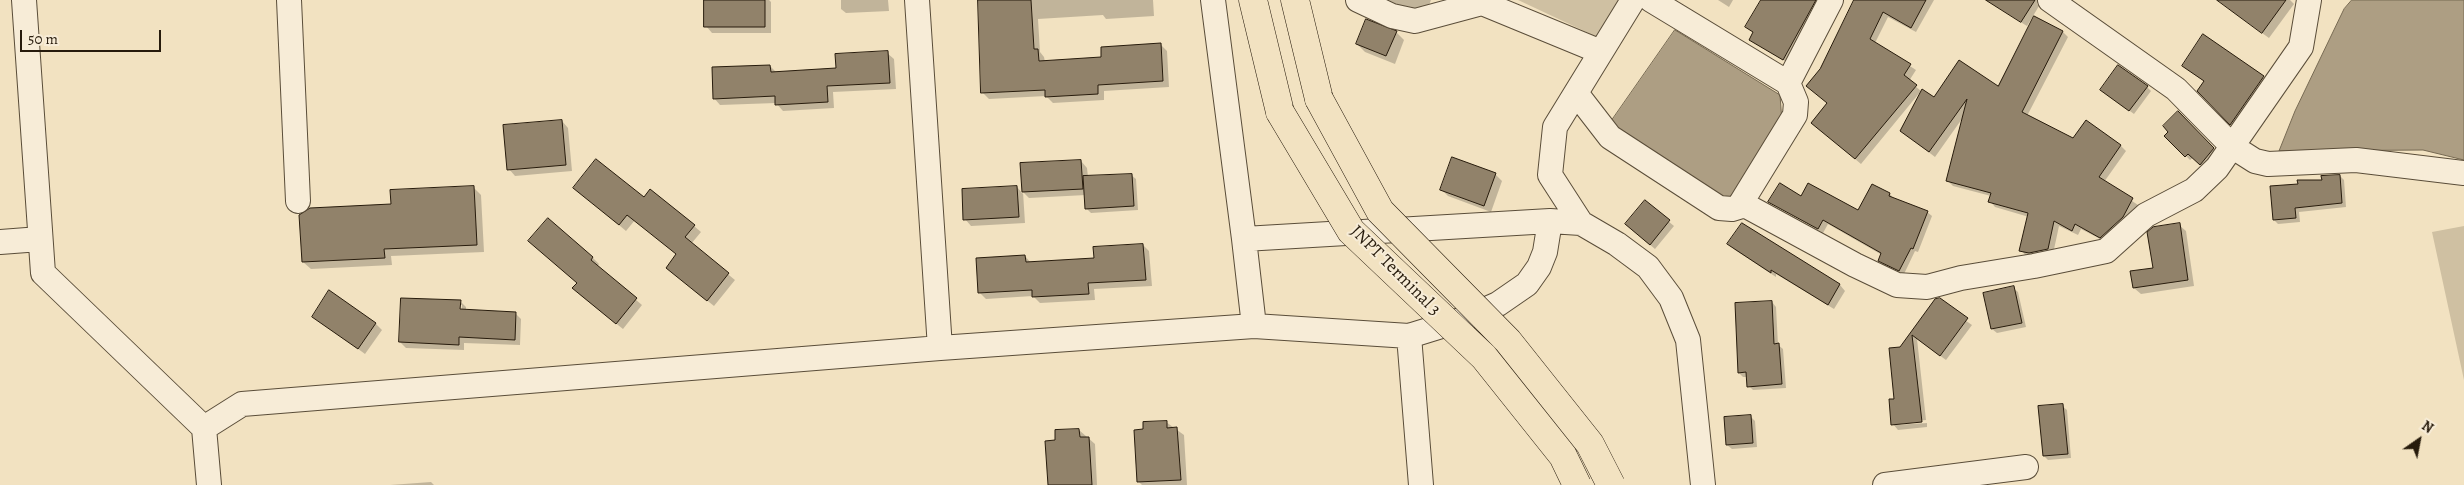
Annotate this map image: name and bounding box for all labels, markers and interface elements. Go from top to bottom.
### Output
scale bar [22,20,164,52]
text: 50 m [28,29,58,49]
street label: JNPT Terminal 3 [1345,221,1445,321]
north arrow [2394,415,2444,465]
text: N [2418,416,2437,438]

